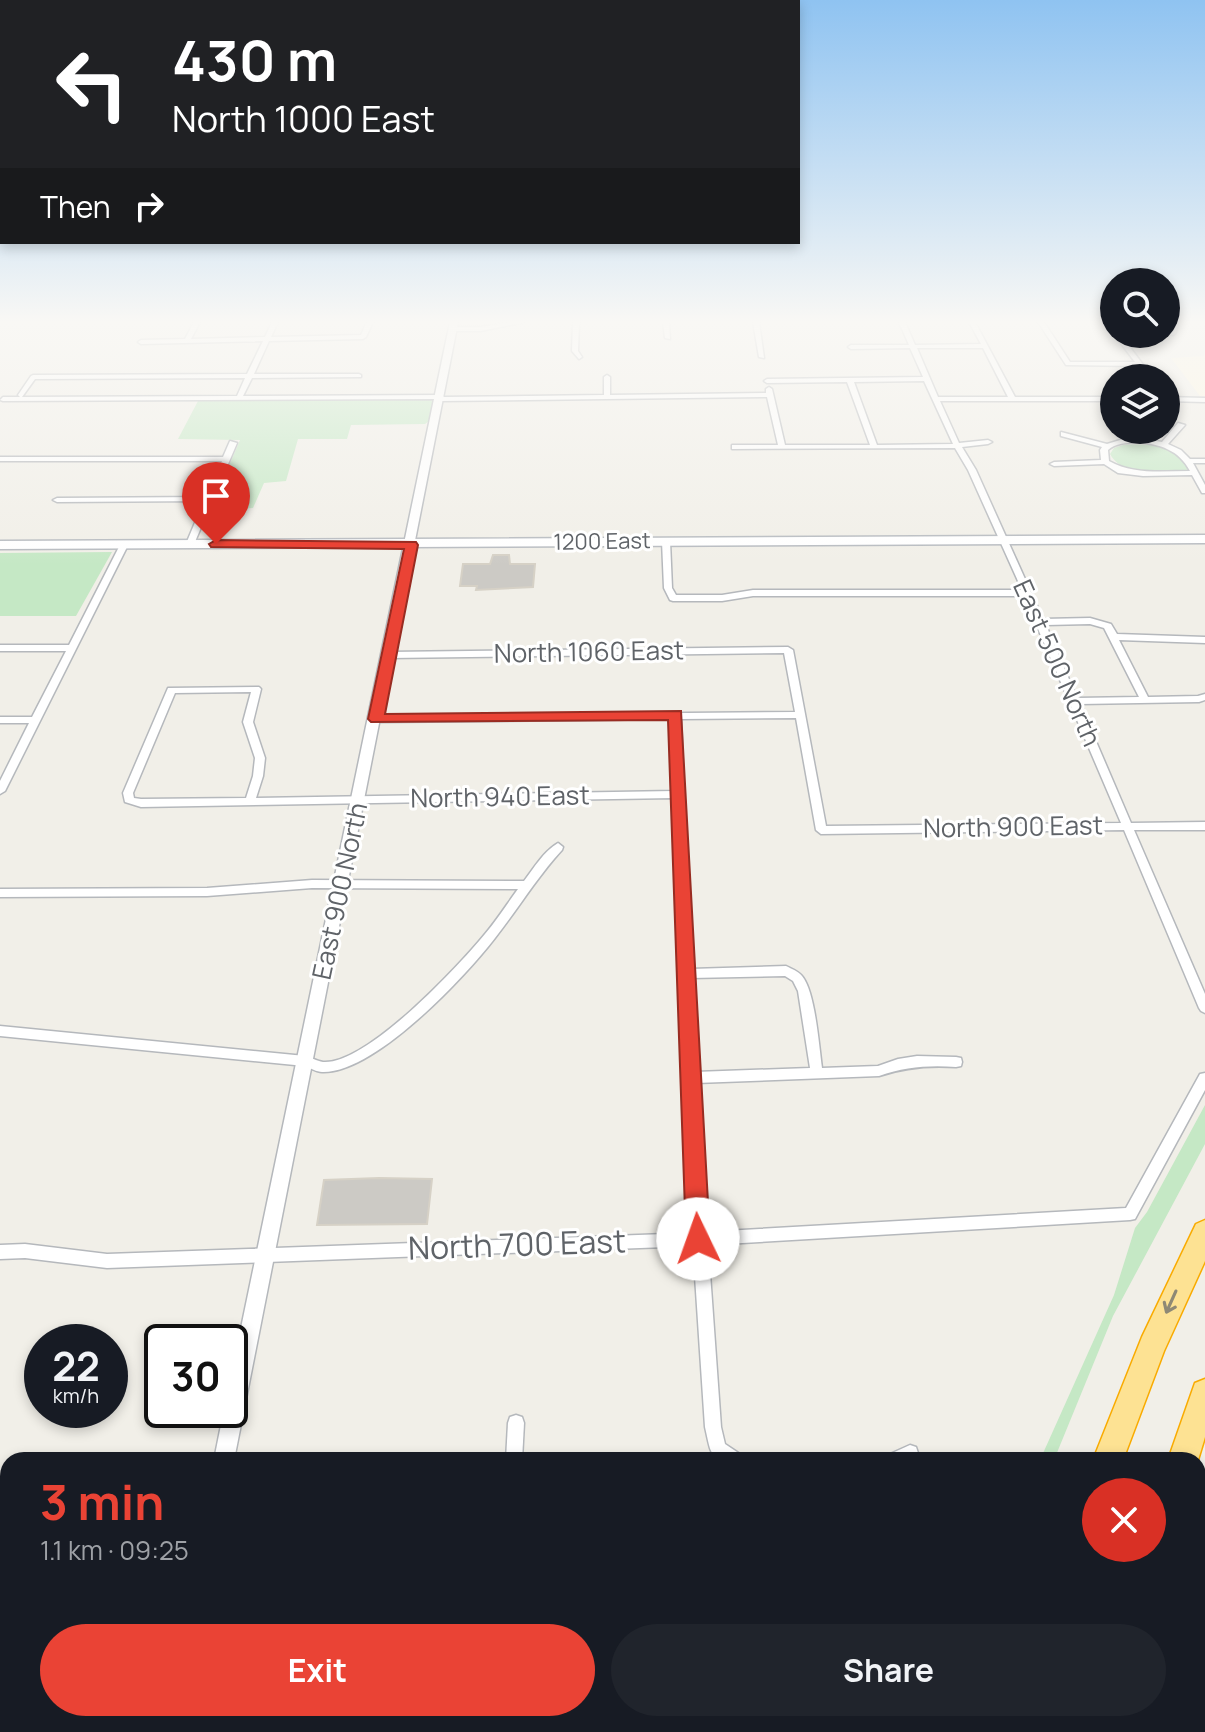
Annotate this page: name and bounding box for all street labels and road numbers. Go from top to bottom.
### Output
street label: 1200 East [553,525,651,557]
street label: East 500 North [1005,574,1111,752]
street label: North 1060 East [494,631,684,671]
street label: North 940 East [410,776,590,816]
street label: East 900 North [303,799,375,983]
street label: North 900 East [923,806,1103,846]
street label: North 700 East [407,1218,627,1270]

